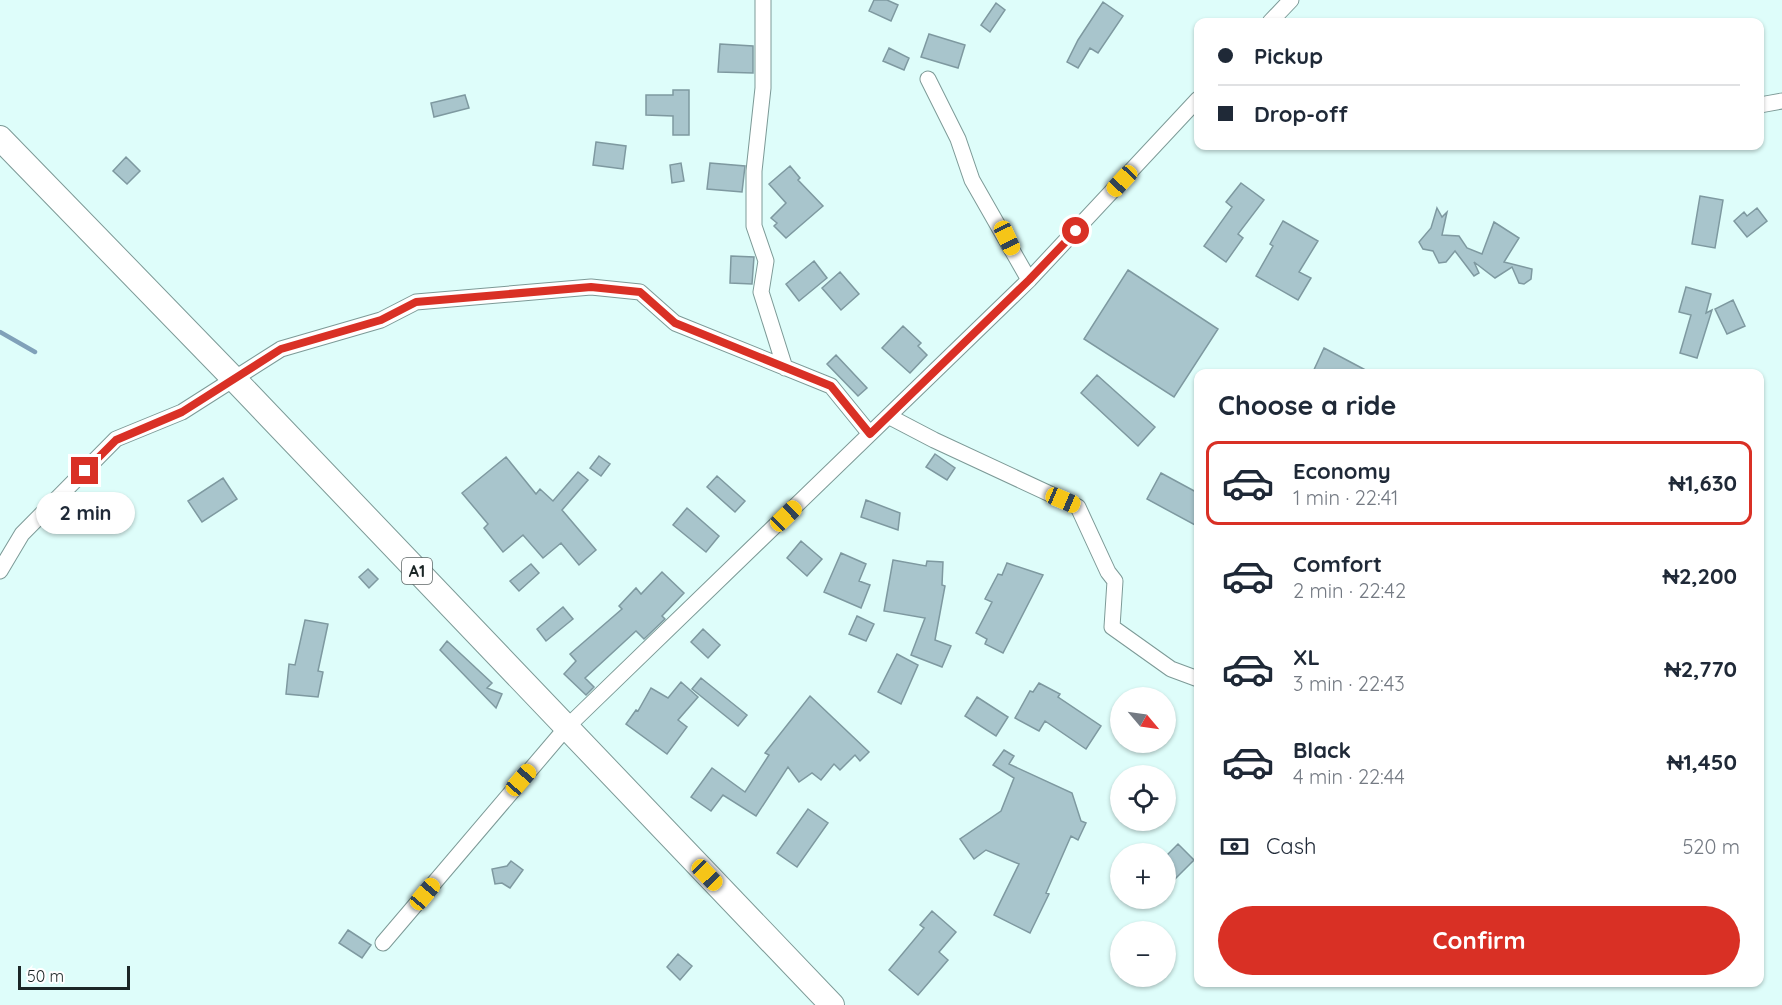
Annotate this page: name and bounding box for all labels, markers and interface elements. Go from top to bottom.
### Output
text: Pickup [1254,42,1323,70]
text: Drop-off [1254,100,1348,128]
car [1103,162,1141,200]
route start [1062,217,1089,244]
car [991,218,1023,258]
text: Choose a ride [1218,388,1396,422]
icon: car [1221,456,1275,510]
route end [71,457,98,484]
text: Economy [1293,457,1391,485]
text: ₦1,630 [1669,469,1737,497]
car [1043,485,1083,515]
text: 1 min · 22:41 [1293,485,1398,510]
callout: 2 min [36,492,134,534]
car [767,497,805,535]
text: 2 min [59,500,112,525]
icon: car [1221,549,1275,603]
text: Comfort [1293,550,1382,578]
road number: A1 [402,558,432,584]
text: ₦2,200 [1663,562,1737,590]
text: 2 min · 22:42 [1293,578,1406,603]
icon: car [1221,642,1275,696]
text: XL [1293,643,1320,671]
text: ₦2,770 [1665,655,1737,683]
text: 3 min · 22:43 [1293,671,1405,696]
north arrow [1110,687,1176,753]
map controls [1110,687,1176,987]
icon: car [1221,735,1275,789]
text: Black [1293,736,1351,764]
text: ₦1,450 [1667,748,1737,776]
car [502,761,540,799]
text: 4 min · 22:44 [1293,764,1405,789]
button: locate [1110,765,1176,831]
icon: cash [1218,830,1251,863]
text: Cash [1266,832,1317,860]
text: 520 m [1682,834,1740,859]
button: + [1110,843,1176,909]
car [688,856,726,894]
car [407,874,443,914]
button: Confirm [1218,906,1740,975]
button: − [1110,921,1176,987]
scale bar [18,963,130,990]
text: 50 m [27,966,64,986]

